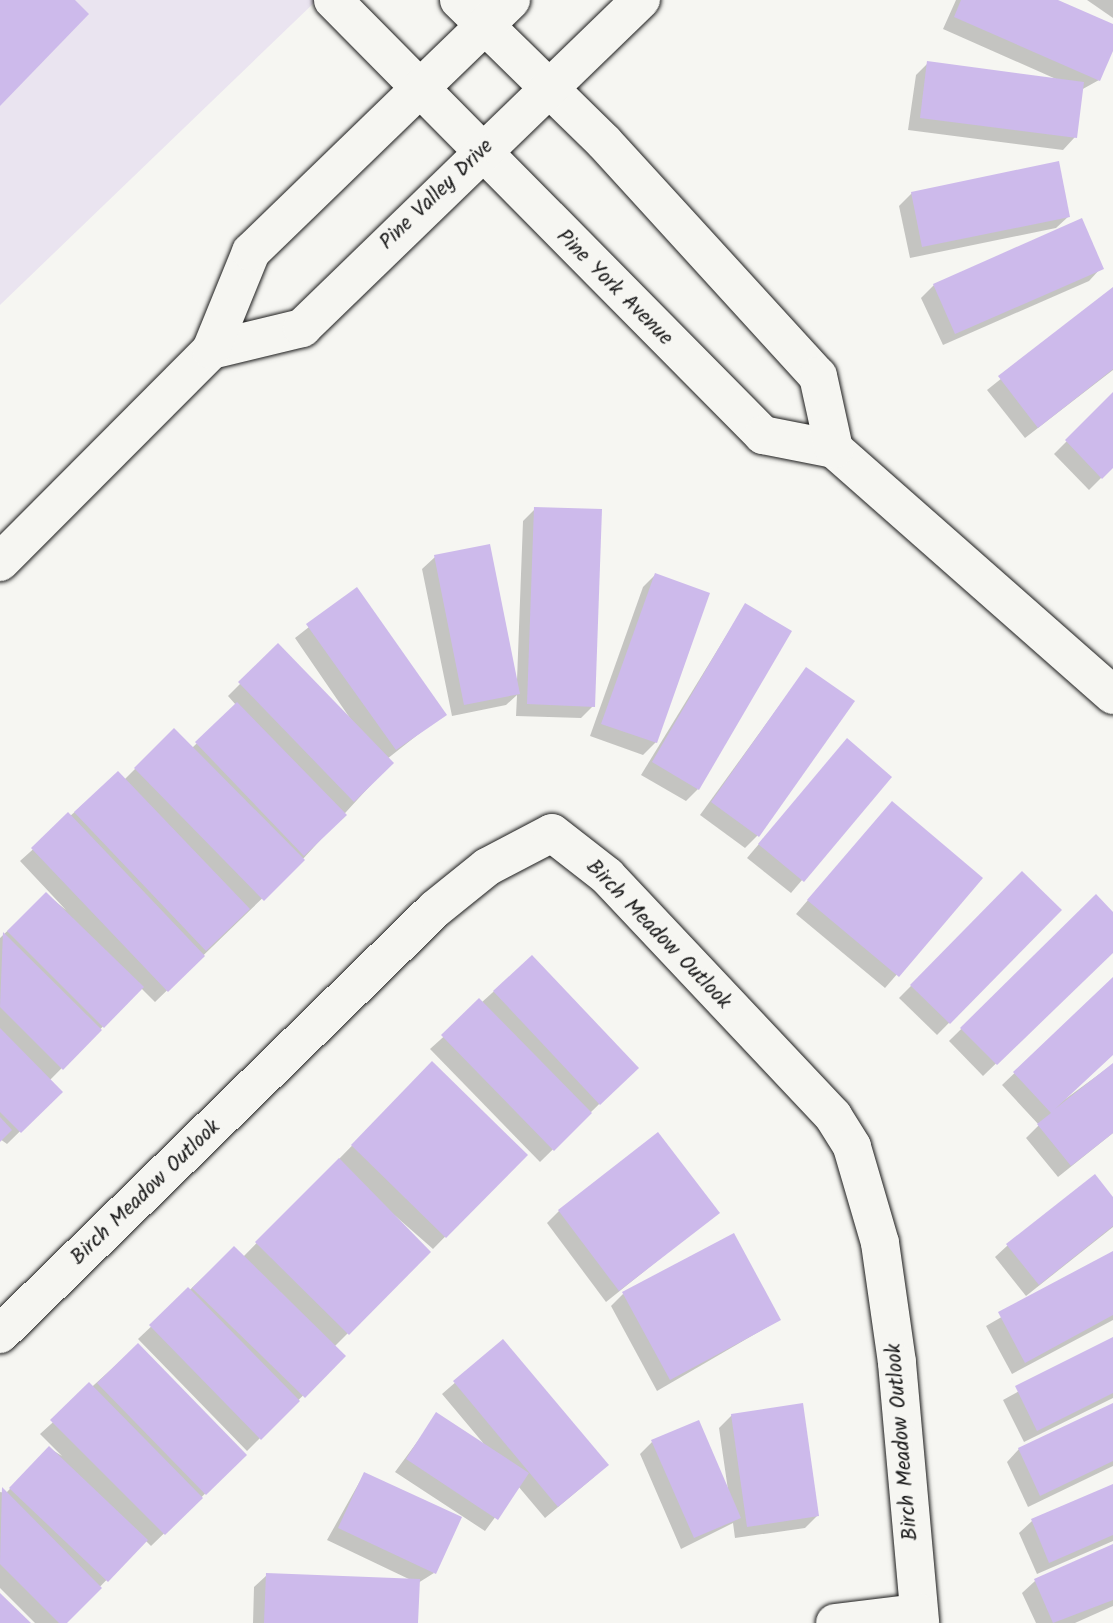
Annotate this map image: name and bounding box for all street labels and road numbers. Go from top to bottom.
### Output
street label: Pine Valley Drive [375,134,499,256]
street label: Pine York Avenue [551,225,677,351]
street label: Birch Meadow Outlook [580,855,736,1015]
street label: Birch Meadow Outlook [66,1115,226,1271]
street label: Birch Meadow Outlook [882,1342,924,1542]

